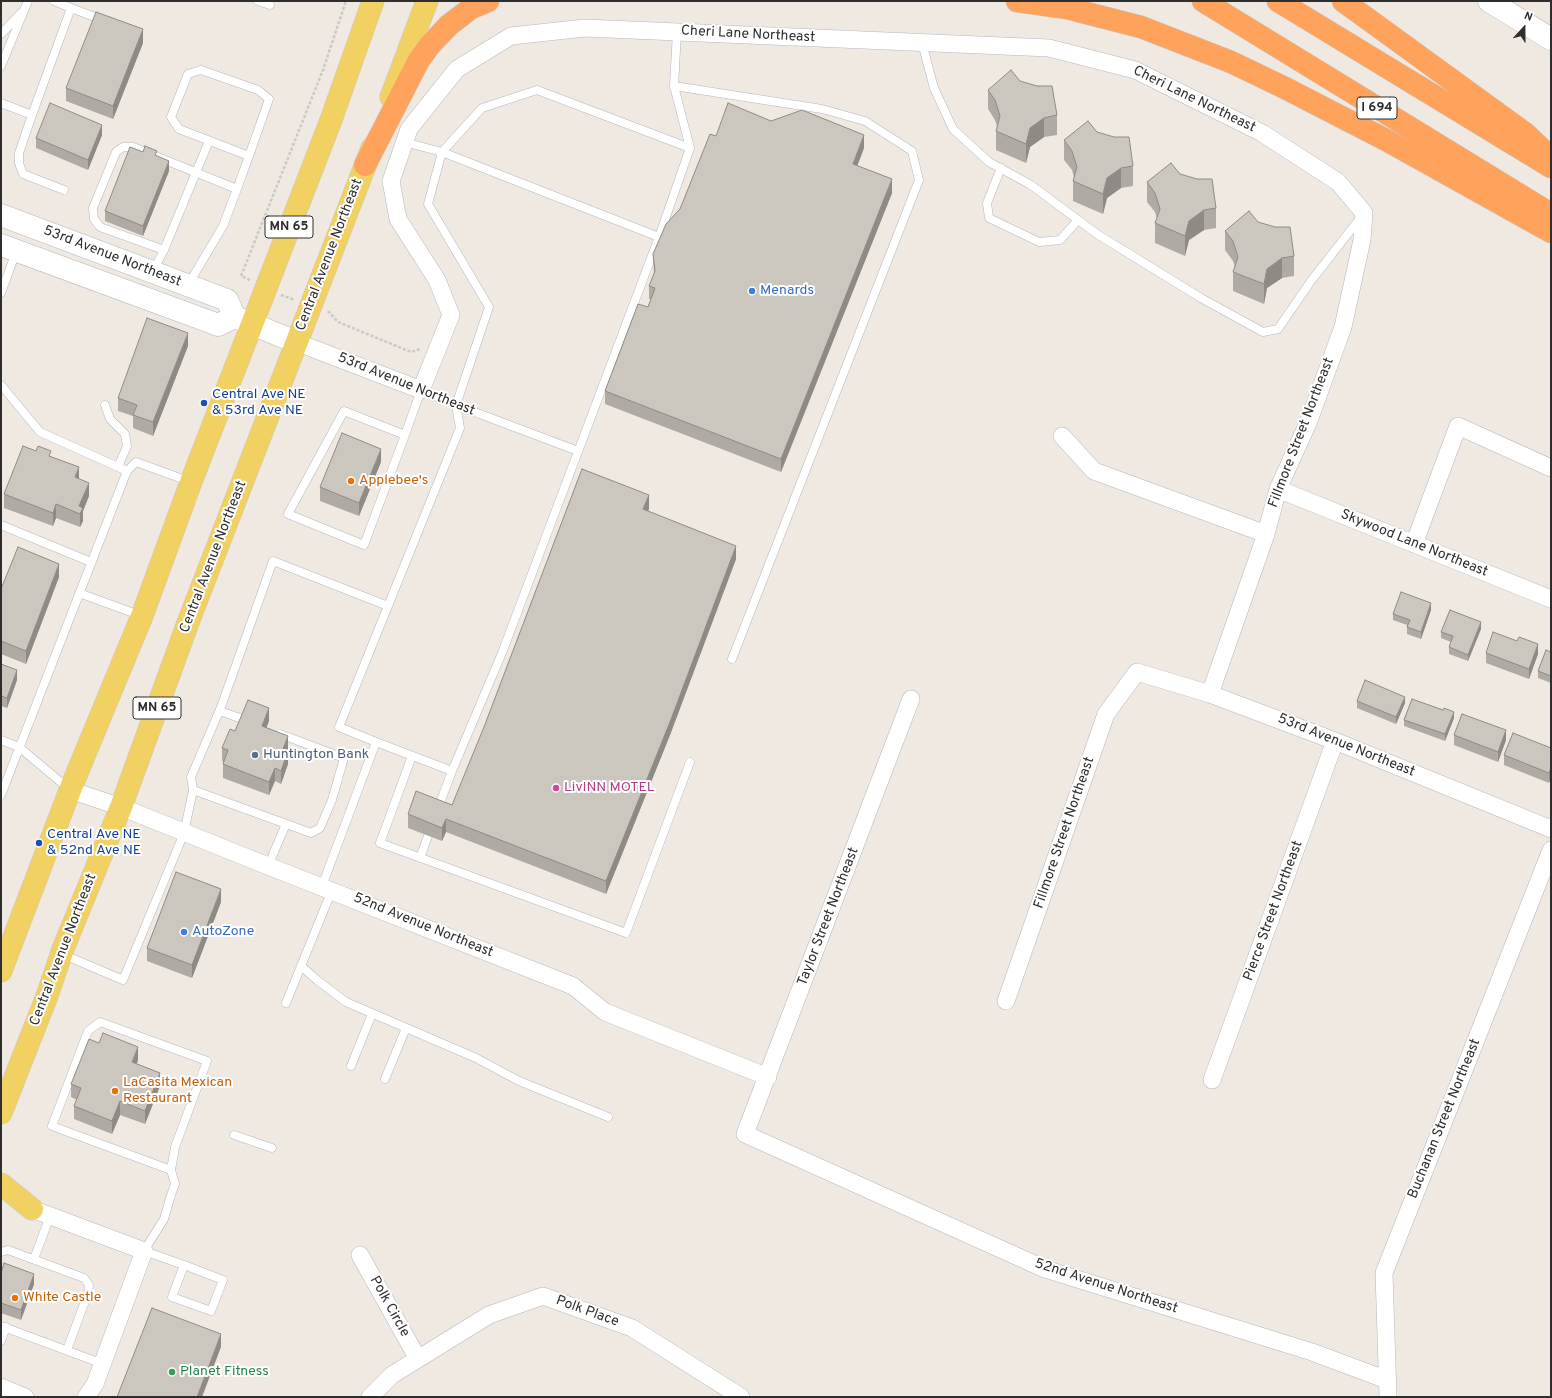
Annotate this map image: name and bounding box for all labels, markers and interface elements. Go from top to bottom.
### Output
north arrow [1504,8,1544,48]
text: N [1522,9,1534,25]
street label: Cheri Lane Northeast [680,23,816,47]
street label: Cheri Lane Northeast [1130,63,1258,137]
road number: I 694 [1357,97,1397,119]
street label: Central Avenue Northeast [293,176,367,334]
road number: MN 65 [265,216,313,238]
street label: 53rd Avenue Northeast [41,223,183,291]
place label: Menards [760,283,814,299]
marker: Menards [747,286,757,296]
street label: 53rd Avenue Northeast [335,350,477,420]
street label: Fillmore Street Northeast [1266,356,1338,510]
place label: Central Ave NE & 53rd Ave NE [212,387,306,420]
marker: Central Ave NE & 53rd Ave NE [199,398,209,408]
place label: Applebee's [359,473,428,489]
marker: Applebee's [346,476,356,486]
street label: Central Avenue Northeast [177,478,251,636]
street label: Skywood Lane Northeast [1338,507,1490,581]
road number: MN 65 [133,697,181,719]
street label: 53rd Avenue Northeast [1275,711,1417,781]
place label: Huntington Bank [263,747,369,763]
marker: Huntington Bank [250,750,260,760]
street label: Fillmore Street Northeast [1031,755,1099,911]
place label: LivINN MOTEL [564,780,655,796]
marker: LivINN MOTEL [551,783,561,793]
place label: Central Ave NE & 52nd Ave NE [47,827,141,860]
marker: Central Ave NE & 52nd Ave NE [34,838,44,848]
street label: Pierce Street Northeast [1241,839,1307,983]
street label: Taylor Street Northeast [795,845,863,989]
street label: Central Avenue Northeast [27,871,101,1029]
street label: 52nd Avenue Northeast [351,890,495,962]
place label: AutoZone [192,924,254,940]
marker: AutoZone [179,927,189,937]
street label: Buchanan Street Northeast [1405,1037,1485,1201]
place label: LaCasita Mexican Restaurant [123,1075,232,1108]
marker: LaCasita Mexican Restaurant [110,1086,120,1096]
street label: 52nd Avenue Northeast [1032,1256,1180,1318]
street label: Polk Circle [365,1274,413,1340]
place label: White Castle [23,1290,101,1306]
marker: White Castle [10,1293,20,1303]
street label: Polk Place [553,1293,621,1331]
place label: Planet Fitness [180,1364,269,1380]
marker: Planet Fitness [167,1367,177,1377]

